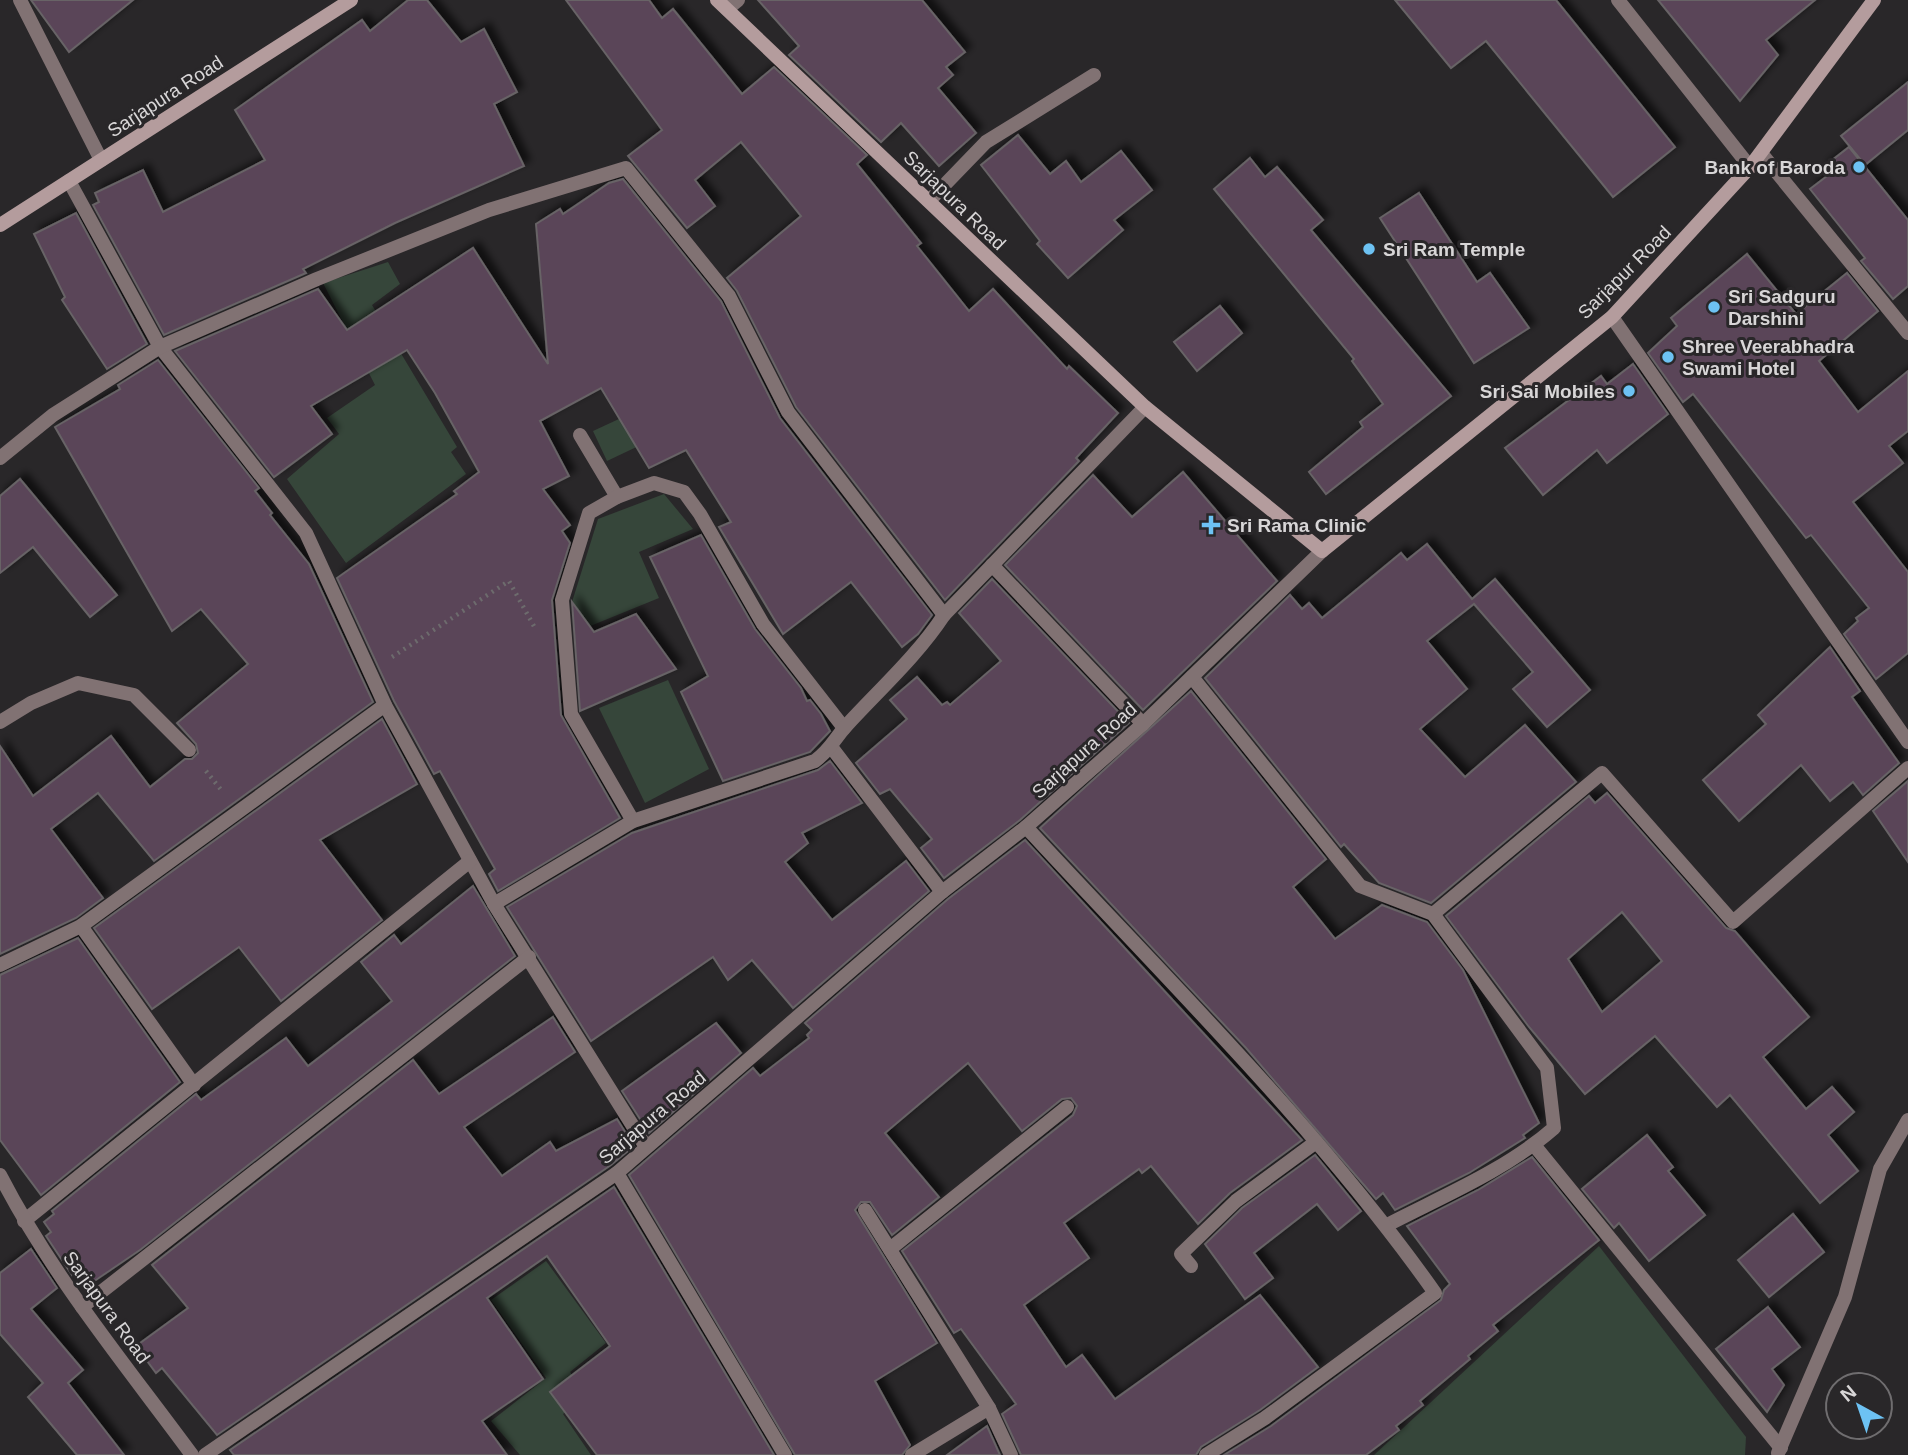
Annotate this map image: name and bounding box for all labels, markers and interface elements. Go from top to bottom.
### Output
street label: Sarjapura Road [104,51,227,141]
street label: Sarjapura Road [899,147,1010,254]
place label: Bank of Baroda [1705,157,1845,178]
marker: Bank of Baroda [1851,159,1867,175]
street label: Sarjapur Road [1574,222,1675,323]
place label: Sri Ram Temple [1383,239,1525,260]
marker: Sri Ram Temple [1361,241,1377,257]
place label: Sri Sadguru Darshini [1728,286,1836,329]
marker: Sri Sadguru Darshini [1706,299,1722,315]
place label: Shree Veerabhadra Swami Hotel [1682,336,1855,379]
marker: Shree Veerabhadra Swami Hotel [1660,349,1676,365]
place label: Sri Sai Mobiles [1480,381,1615,402]
marker: Sri Sai Mobiles [1621,383,1637,399]
marker: Sri Rama Clinic [1201,515,1221,535]
place label: Sri Rama Clinic [1227,515,1367,536]
street label: Sarjapura Road [1028,698,1141,803]
street label: Sarjapura Road [595,1067,710,1168]
street label: Sarjapura Road [59,1247,154,1367]
north arrow [1824,1371,1894,1441]
text: N [1836,1381,1860,1406]

